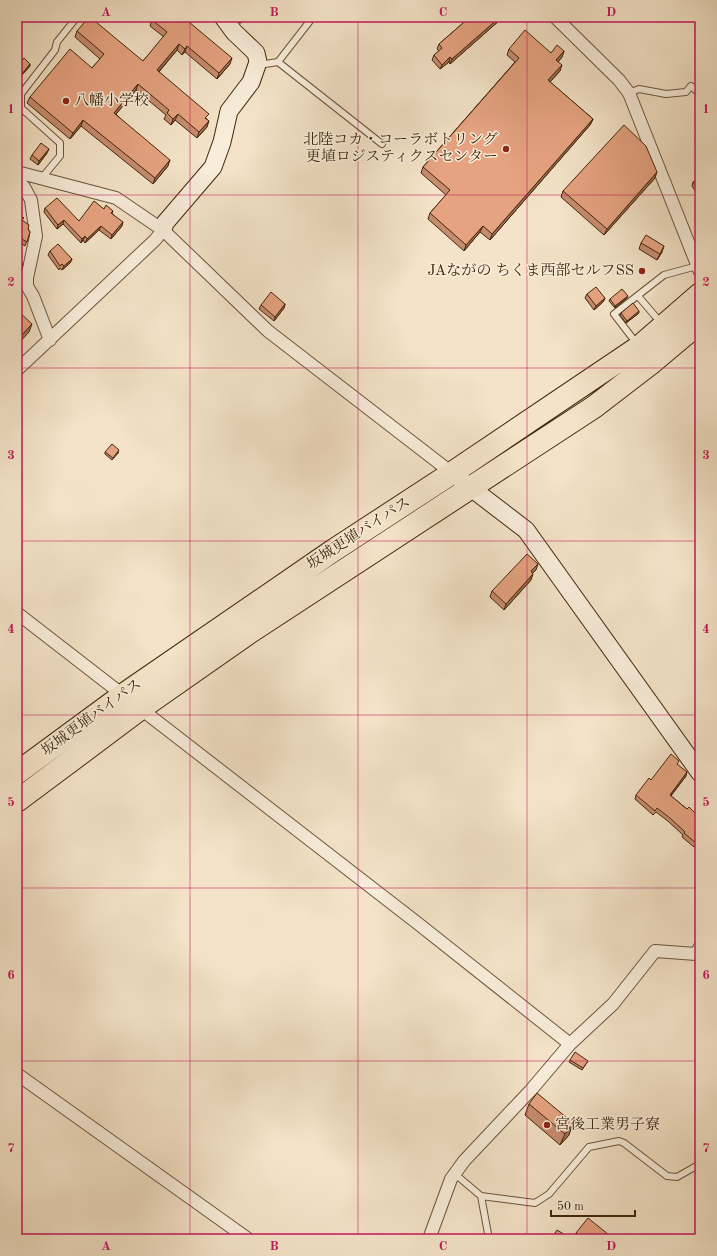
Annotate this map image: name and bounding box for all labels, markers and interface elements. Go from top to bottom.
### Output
text: A [101,6,111,19]
text: B [269,6,279,19]
text: C [439,6,447,19]
text: D [606,6,616,19]
place label: 八幡小学校 [74,92,149,109]
marker: 八幡小学校 [61,96,71,106]
text: 1 [7,103,15,116]
text: 1 [702,103,710,116]
place label: 北陸コカ・コーラボトリング 更埴ロジスティクスセンター [303,131,498,165]
marker: 北陸コカ・コーラボトリング 更埴ロジスティクスセンター [501,144,511,154]
place label: JAながの ちくま西部セルフSS [428,262,634,279]
marker: JAながの ちくま西部セルフSS [637,266,647,276]
text: 2 [7,276,15,289]
text: 2 [702,276,710,289]
text: 3 [7,449,15,462]
text: 3 [702,449,710,462]
street label: 坂城更埴バイパス [304,493,413,573]
text: 4 [7,623,15,636]
text: 4 [702,623,710,636]
street label: 坂城更埴バイパス [38,675,145,759]
text: 5 [7,796,15,809]
text: 5 [702,796,710,809]
text: 6 [7,969,15,982]
text: 6 [702,969,710,982]
place label: 宮後工業男子寮 [555,1116,660,1133]
marker: 宮後工業男子寮 [542,1120,552,1130]
text: 7 [7,1142,15,1155]
text: 7 [702,1142,710,1155]
scale bar [551,1192,635,1218]
text: 50 m [557,1200,584,1213]
text: A [101,1240,111,1253]
text: B [269,1240,279,1253]
text: C [439,1240,447,1253]
text: D [606,1240,616,1253]

